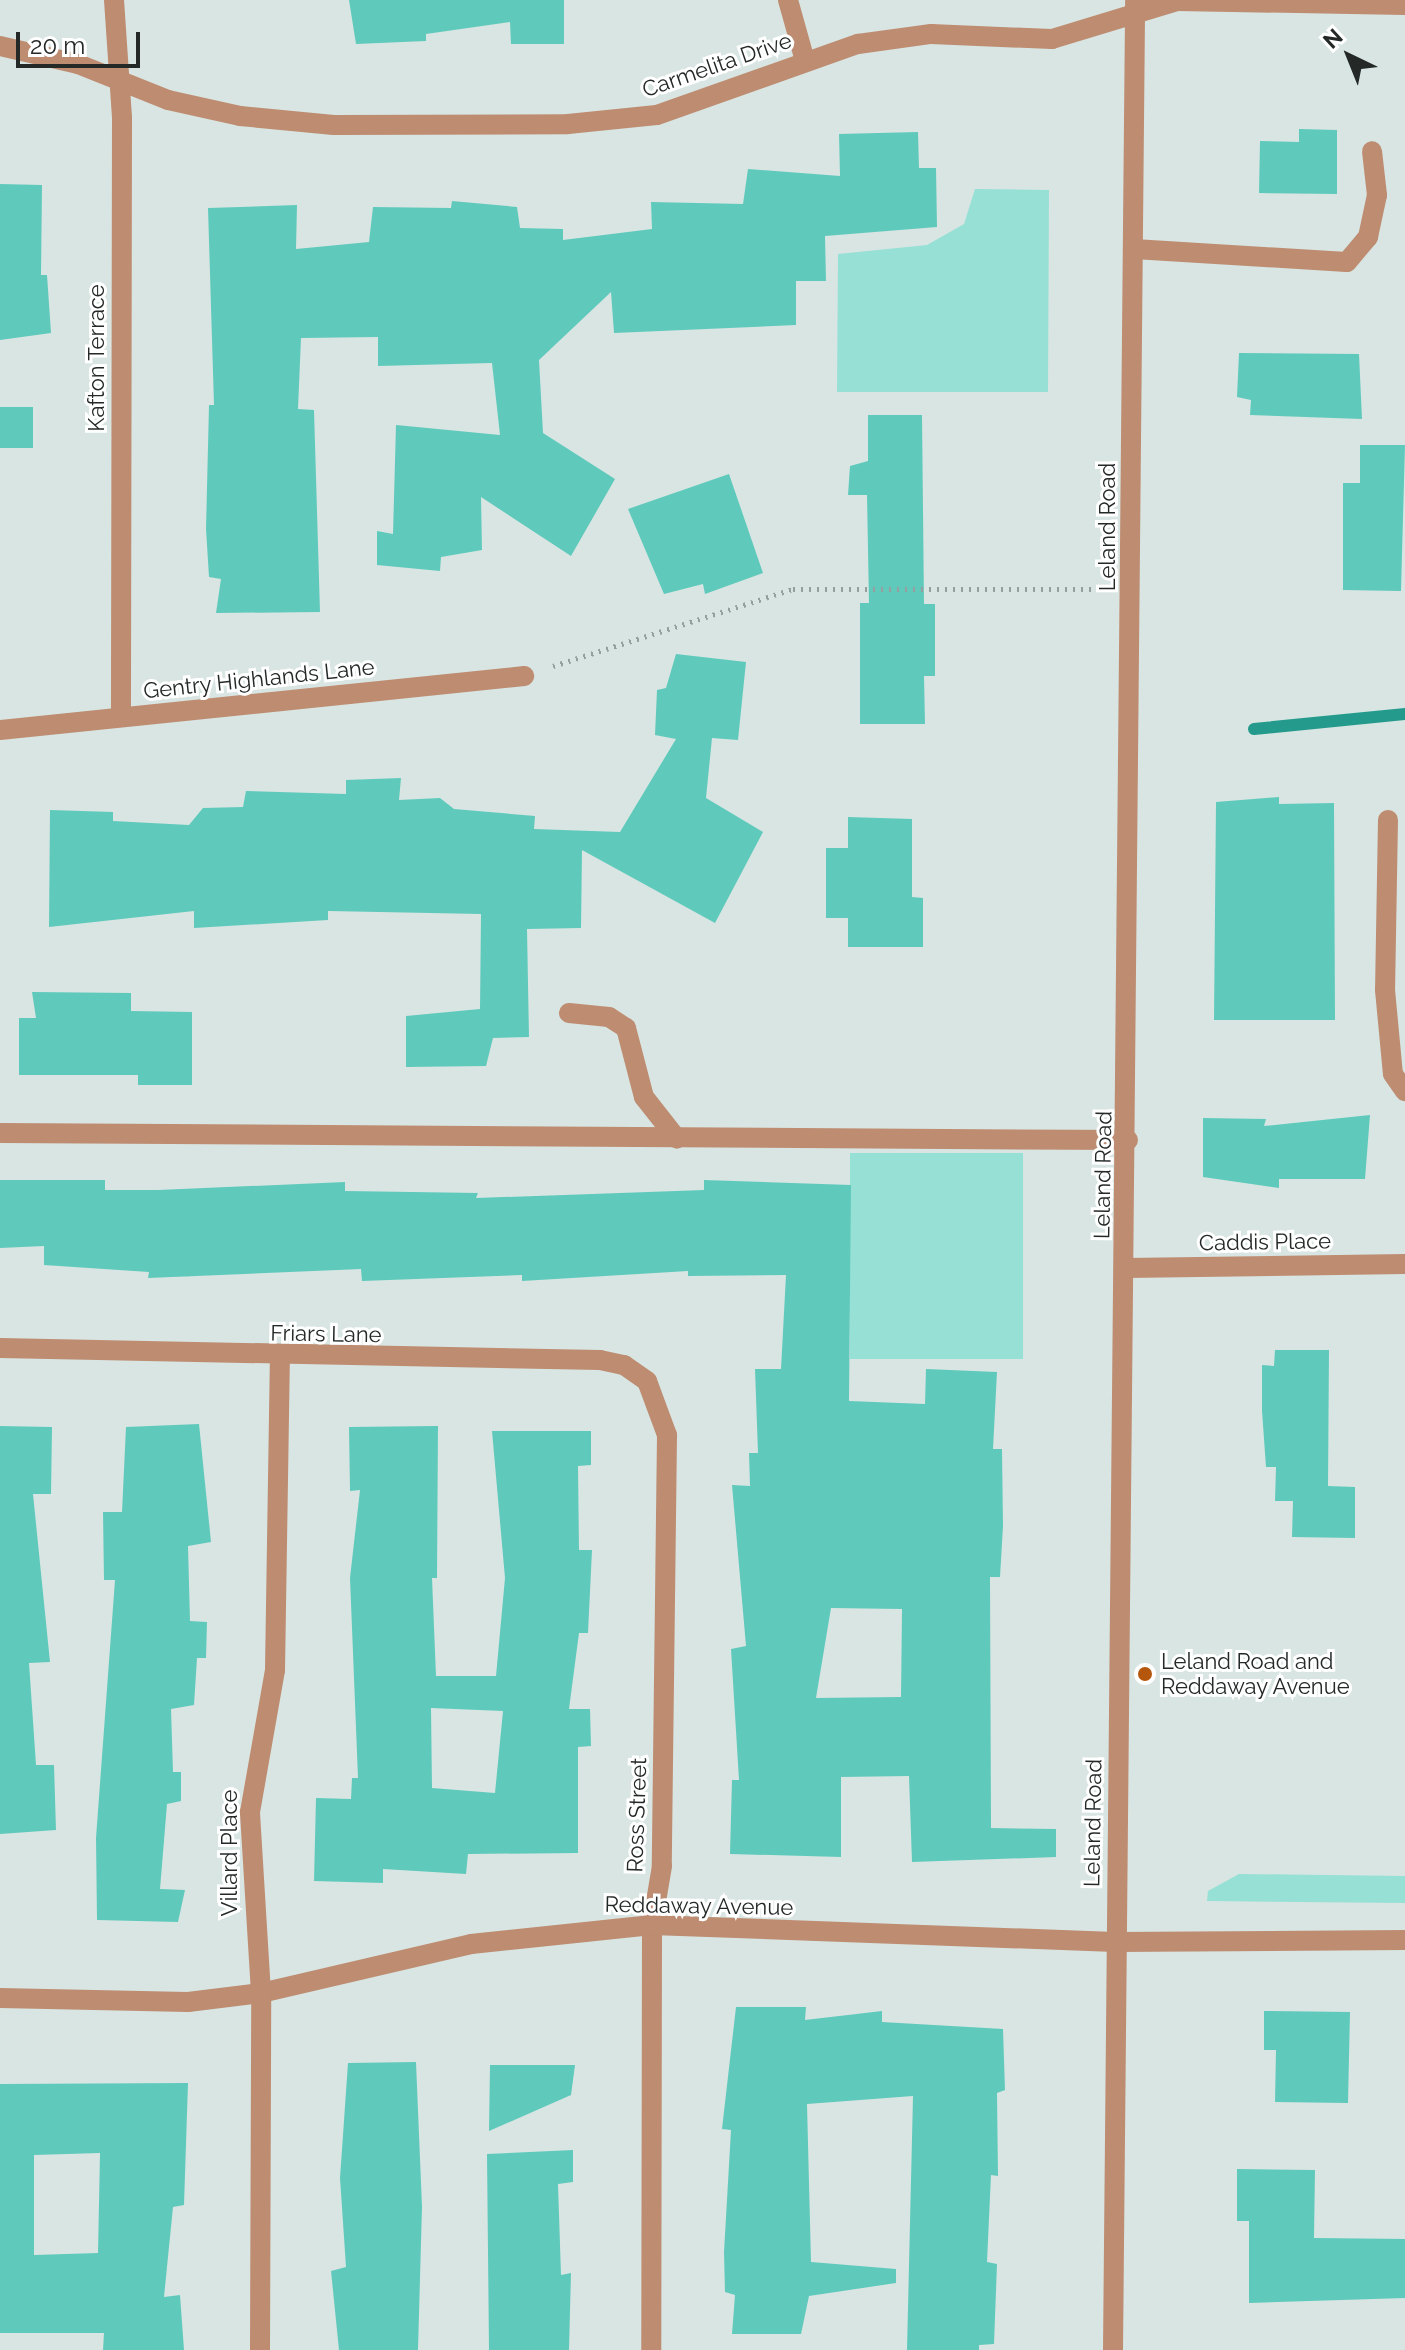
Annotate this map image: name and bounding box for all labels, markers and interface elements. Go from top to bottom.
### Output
scale bar [20,16,144,66]
north arrow [1309,16,1389,96]
text: N [1318,23,1348,54]
street label: Carmelita Drive [639,27,795,103]
text: 20 m [30,31,85,60]
street label: Kafton Terrace [84,284,110,432]
street label: Leland Road [1095,463,1121,591]
street label: Gentry Highlands Lane [142,654,376,704]
street label: Leland Road [1089,1111,1117,1239]
street label: Caddis Place [1199,1228,1331,1256]
street label: Friars Lane [270,1320,382,1348]
place label: Leland Road and Reddaway Avenue [1161,1648,1351,1700]
marker: Leland Road and Reddaway Avenue [1136,1665,1154,1683]
street label: Ross Street [622,1757,652,1873]
street label: Leland Road [1079,1759,1107,1887]
street label: Villard Place [217,1790,243,1916]
street label: Reddaway Avenue [604,1891,794,1921]

